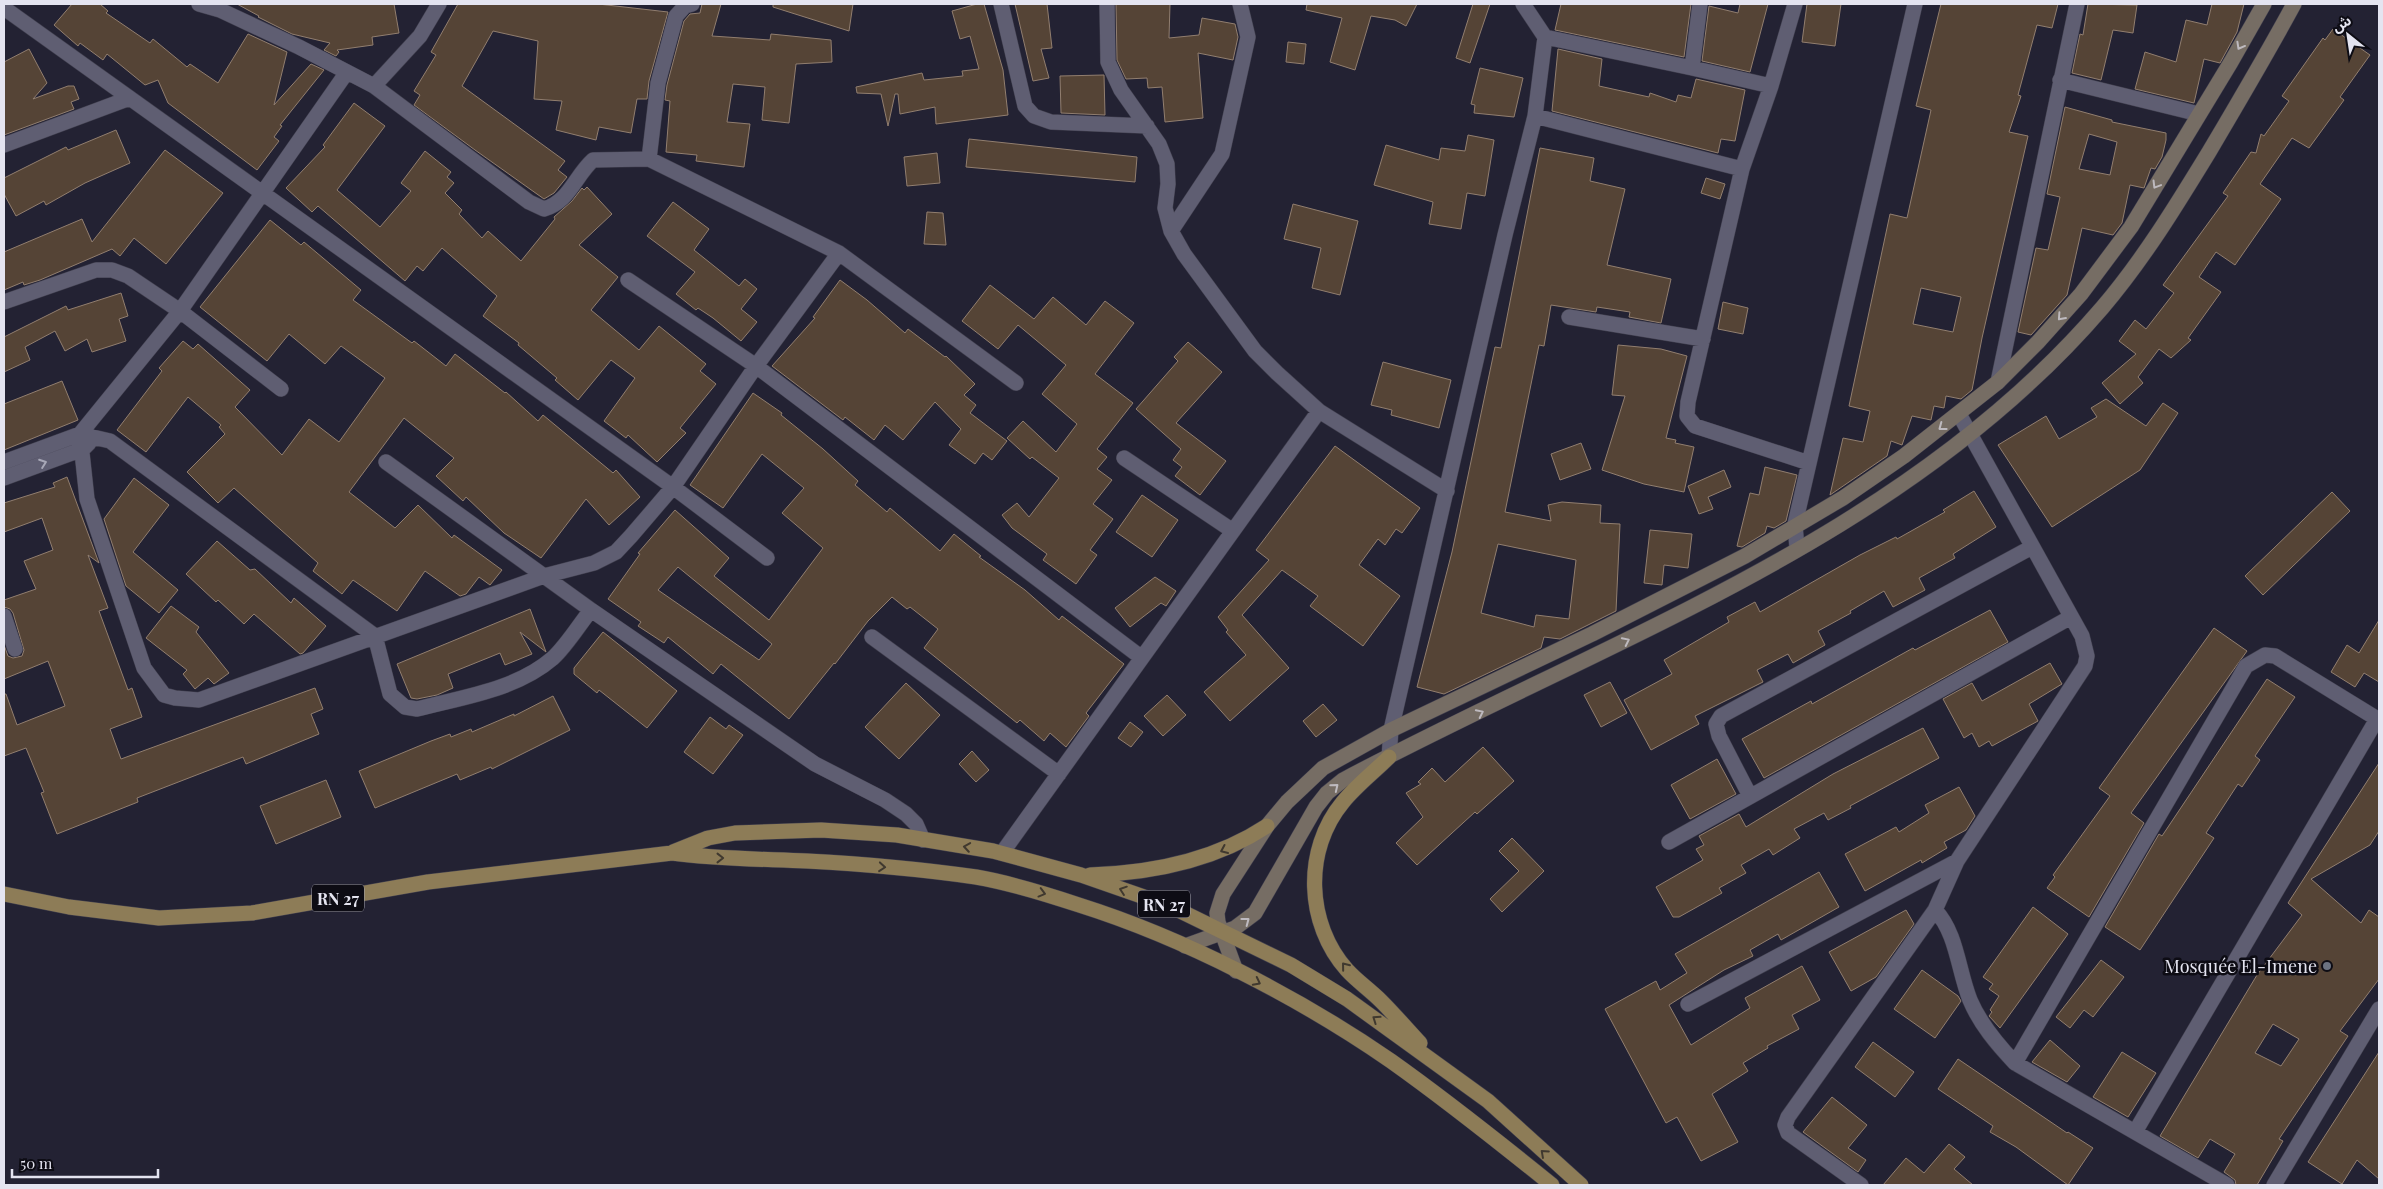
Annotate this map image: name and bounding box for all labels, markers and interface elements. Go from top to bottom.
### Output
north arrow [2323,10,2373,60]
text: ش [2328,10,2354,36]
one-way arrow [2236,41,2246,50]
one-way arrow [2152,180,2162,189]
one-way arrow [2057,311,2066,320]
one-way arrow [1939,422,1948,430]
one-way arrow [38,459,47,469]
one-way arrow [1621,637,1630,648]
one-way arrow [1475,709,1484,719]
one-way arrow [1329,784,1338,792]
one-way arrow [963,842,971,852]
one-way arrow [1220,843,1229,854]
one-way arrow [716,853,724,863]
one-way arrow [878,861,886,872]
road number: RN 27 [312,884,364,911]
one-way arrow [1120,886,1128,896]
one-way arrow [1038,887,1047,898]
road number: RN 27 [1138,891,1190,918]
one-way arrow [1240,918,1249,926]
place label: Mosquée El-Imene [2164,954,2317,978]
marker: Mosquée El-Imene [2321,960,2333,972]
one-way arrow [1342,962,1351,972]
one-way arrow [1251,976,1260,986]
one-way arrow [1373,1017,1382,1025]
scale bar [12,1146,159,1178]
one-way arrow [1541,1150,1550,1159]
text: 50 m [20,1153,53,1173]

